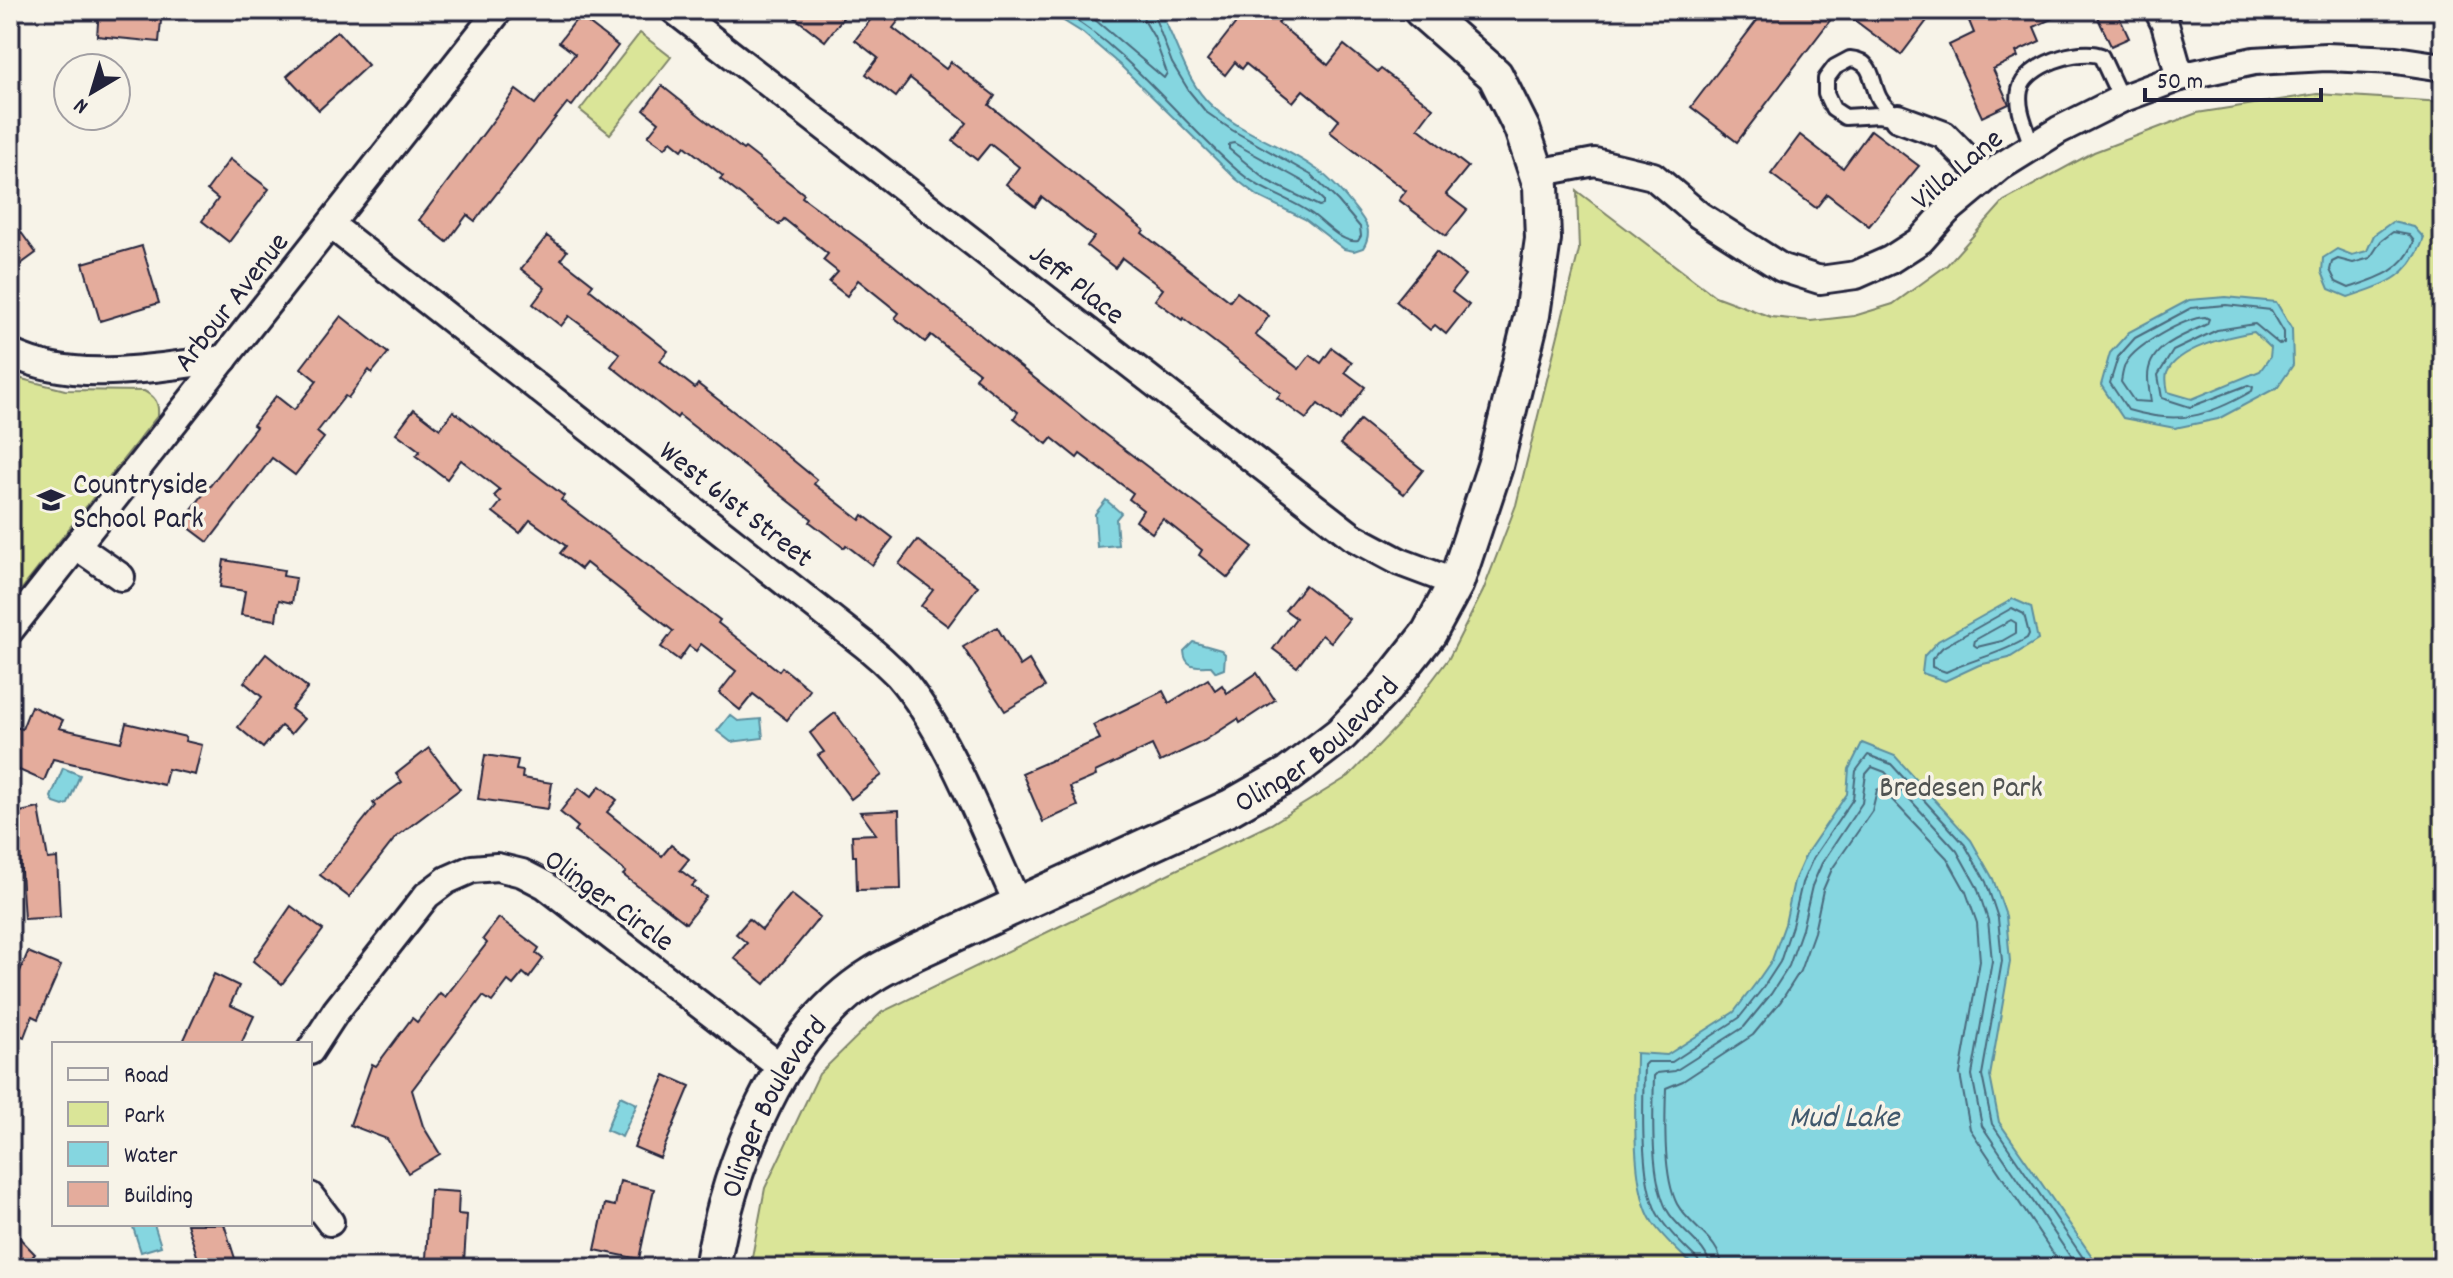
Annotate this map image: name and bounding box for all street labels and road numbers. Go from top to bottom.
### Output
street label: Villa Lane [1903,120,2014,223]
street label: Arbour Avenue [165,225,302,383]
street label: Jeff Place [1018,235,1132,338]
street label: West 61st Street [648,432,821,581]
street label: Olinger Boulevard [1228,669,1412,827]
street label: Olinger Circle [533,841,681,965]
street label: Olinger Boulevard [712,1008,839,1204]

